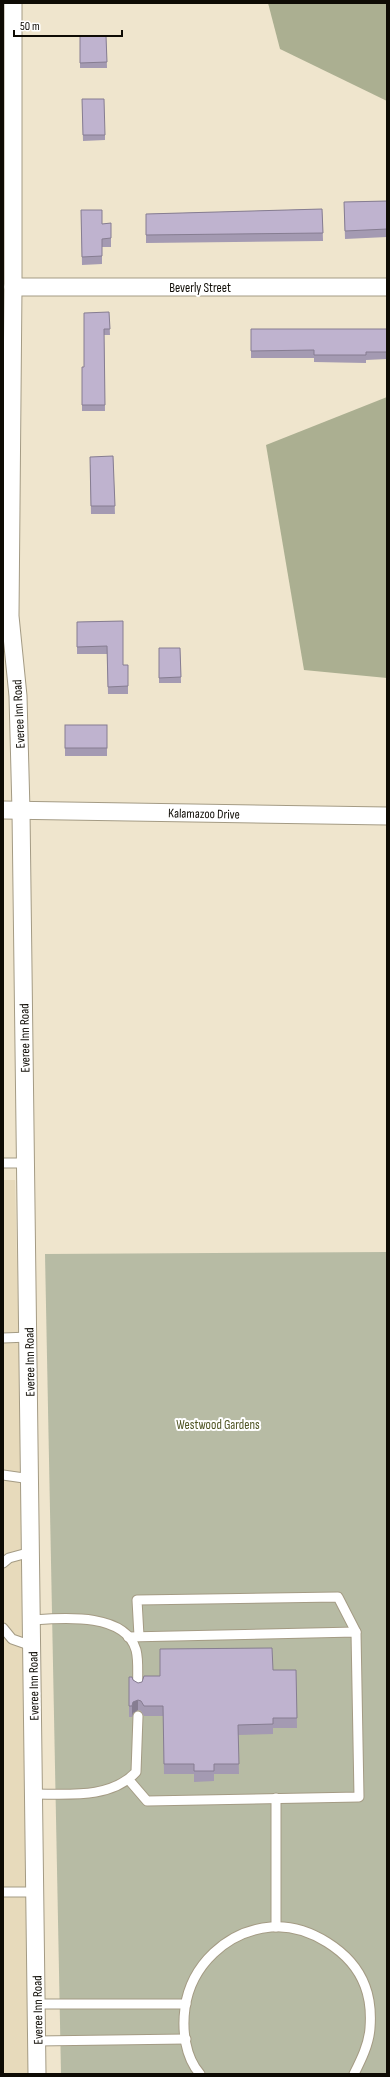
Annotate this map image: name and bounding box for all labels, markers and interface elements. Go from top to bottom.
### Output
scale bar [14,12,122,38]
text: 50 m [20,19,40,34]
street label: Beverly Street [169,280,231,296]
street label: Everee Inn Road [9,679,29,749]
street label: Kalamazoo Drive [168,805,240,823]
street label: Everee Inn Road [16,1003,34,1073]
street label: Everee Inn Road [21,1327,39,1397]
park label: Westwood Gardens [176,1417,260,1433]
street label: Everee Inn Road [25,1651,43,1721]
street label: Everee Inn Road [29,1975,47,2045]

